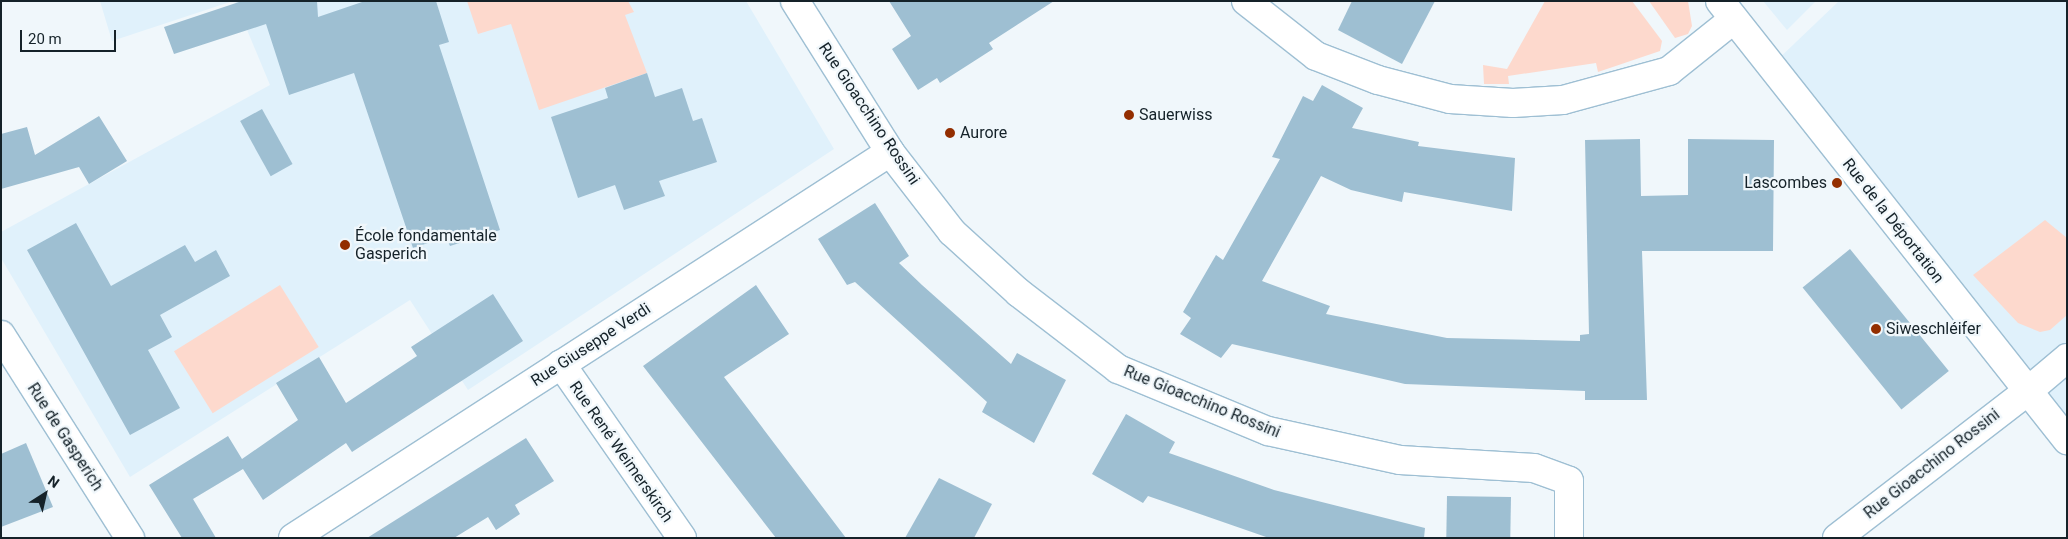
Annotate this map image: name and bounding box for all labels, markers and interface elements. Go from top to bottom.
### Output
scale bar [22,20,119,52]
text: 20 m [28,30,62,48]
street label: Rue Gioacchino Rossini [814,39,924,189]
place label: Sauerwiss [1139,105,1212,125]
marker: Sauerwiss [1123,109,1135,121]
place label: Aurore [960,123,1007,143]
marker: Aurore [944,127,956,139]
street label: Rue de la Déportation [1838,155,1948,287]
place label: Lascombes [1744,173,1827,193]
marker: Lascombes [1831,177,1843,189]
place label: École fondamentale Gasperich [355,226,497,264]
marker: École fondamentale Gasperich [339,239,351,251]
street label: Rue Giuseppe Verdi [528,299,654,391]
place label: Siweschléifer [1886,319,1981,339]
marker: Siweschléifer [1870,323,1882,335]
street label: Rue Gioacchino Rossini [1121,362,1283,442]
street label: Rue René Weimerskirch [565,378,677,526]
street label: Rue de Gasperich [23,380,107,494]
street label: Rue Gioacchino Rossini [1860,405,2004,523]
north arrow [20,469,70,519]
text: N [45,472,62,491]

